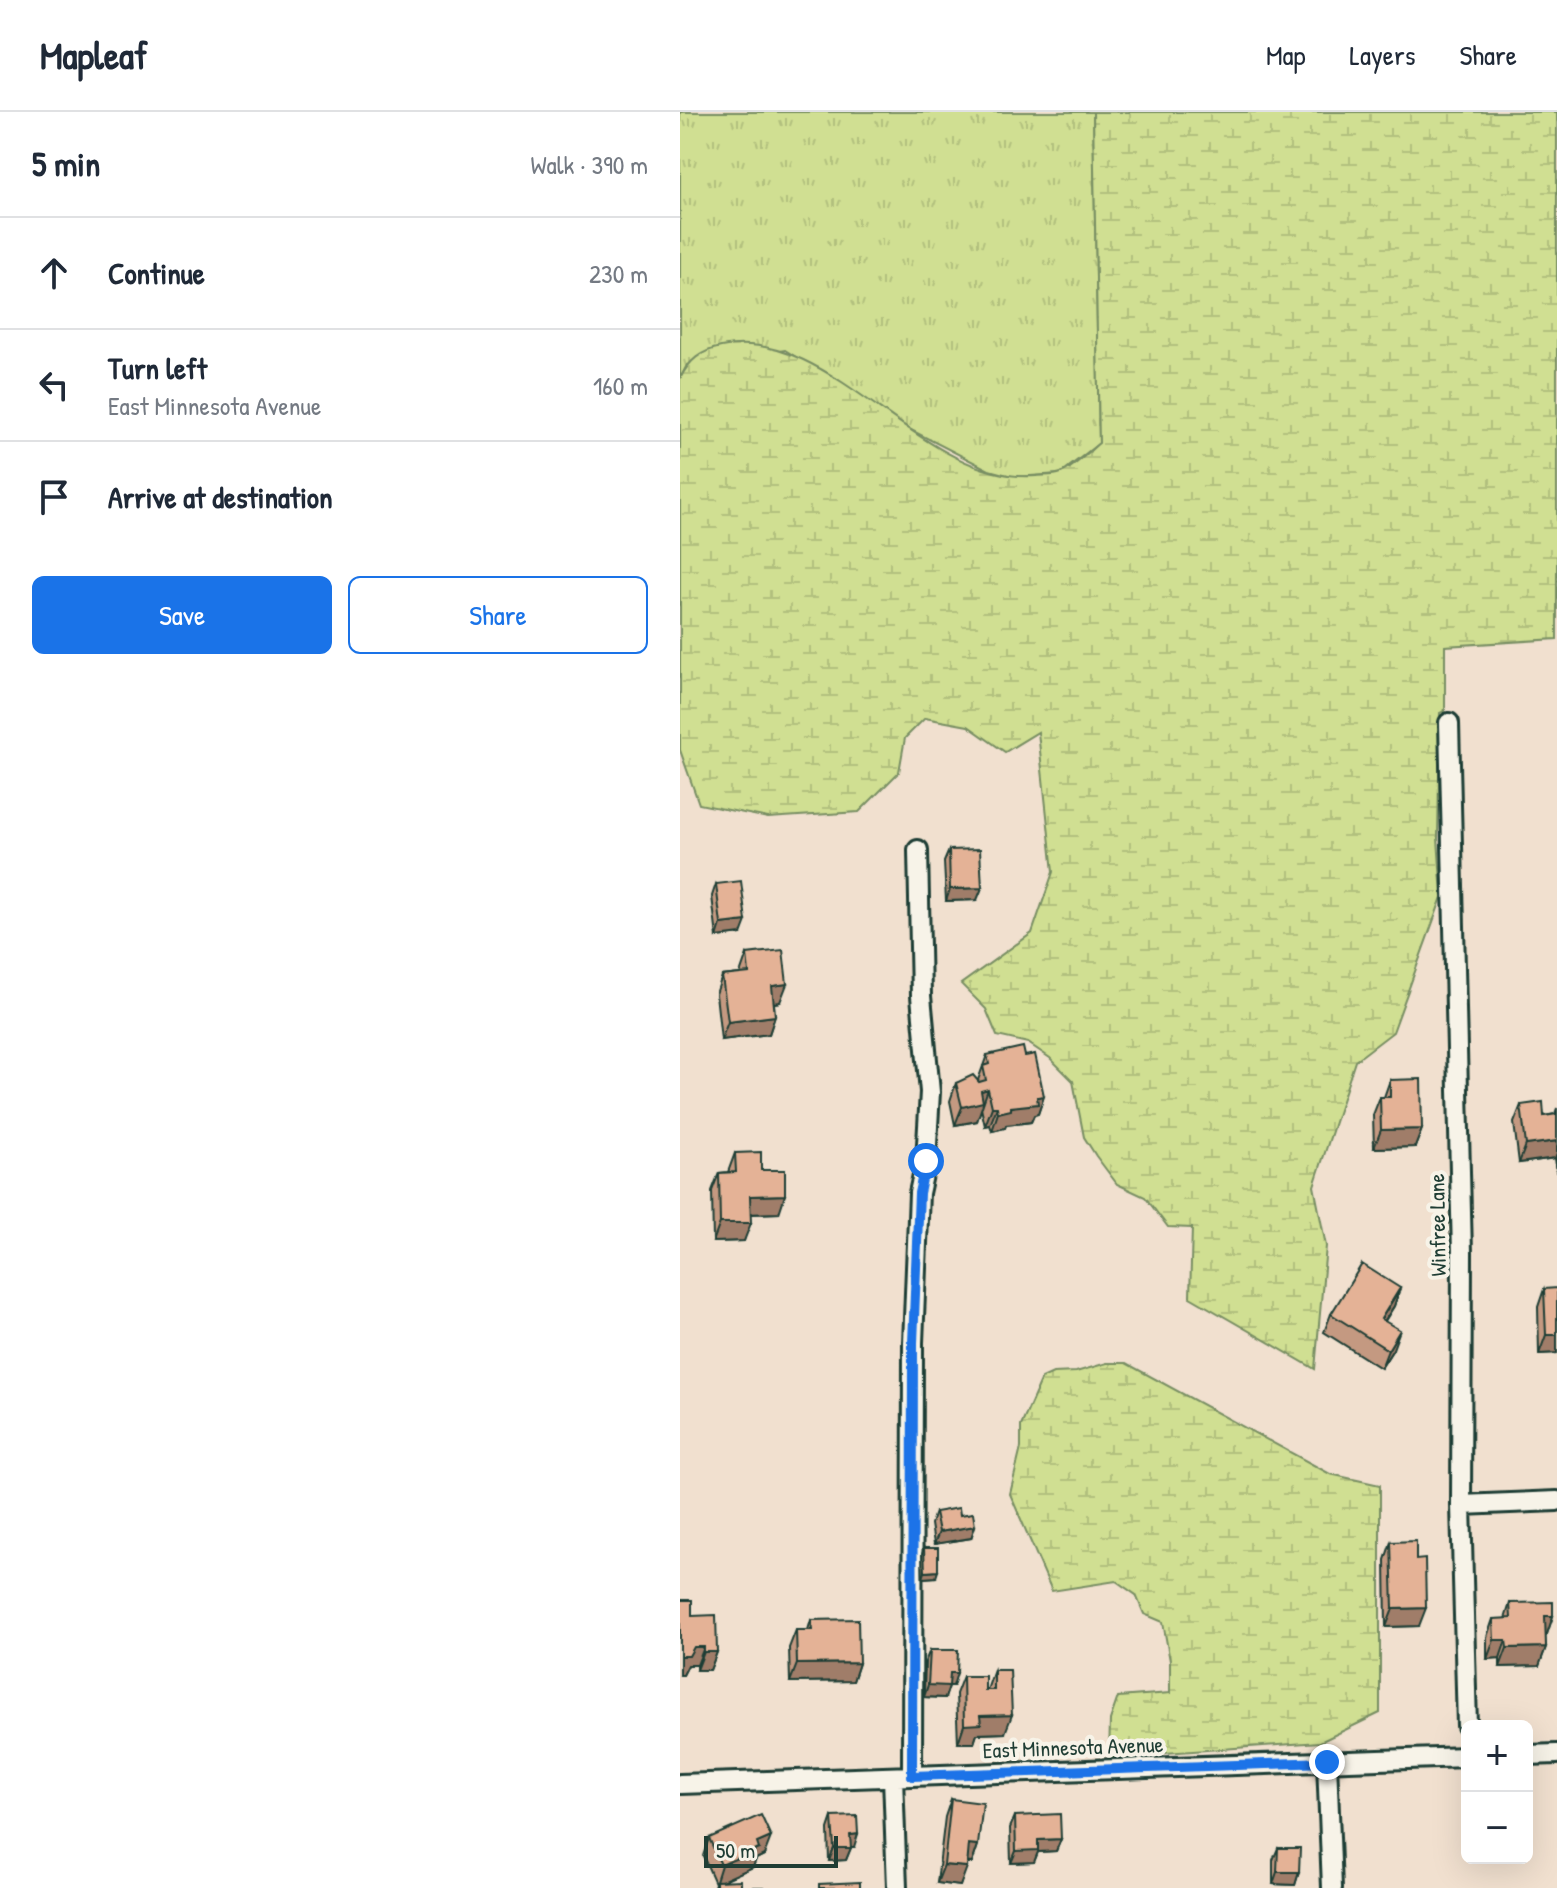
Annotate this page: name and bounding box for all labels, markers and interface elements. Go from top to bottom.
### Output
text: Mapleaf [40,29,148,81]
text: Map [1266,36,1306,74]
text: Layers [1350,36,1415,74]
text: Share [1459,36,1517,74]
text: 5 min [32,141,100,187]
text: Walk · 390 m [530,147,648,182]
icon: ahead [32,251,76,295]
text: Continue [108,253,205,293]
text: 230 m [589,256,648,291]
text: Turn left [108,348,207,388]
icon: left [32,363,76,407]
text: 160 m [593,368,648,403]
text: East Minnesota Avenue [108,388,321,423]
icon: arrive [32,475,76,519]
text: Arrive at destination [108,477,333,517]
button: Save [32,576,332,654]
button: Share [348,576,648,654]
route start [908,1143,944,1179]
street label: Winfree Lane [1421,1173,1453,1277]
map controls [1461,1720,1533,1864]
button: + [1461,1720,1533,1792]
street label: East Minnesota Avenue [982,1729,1164,1765]
route end [1309,1744,1345,1780]
button: − [1461,1792,1533,1864]
scale bar [704,1832,838,1868]
text: 50 m [716,1835,755,1865]

